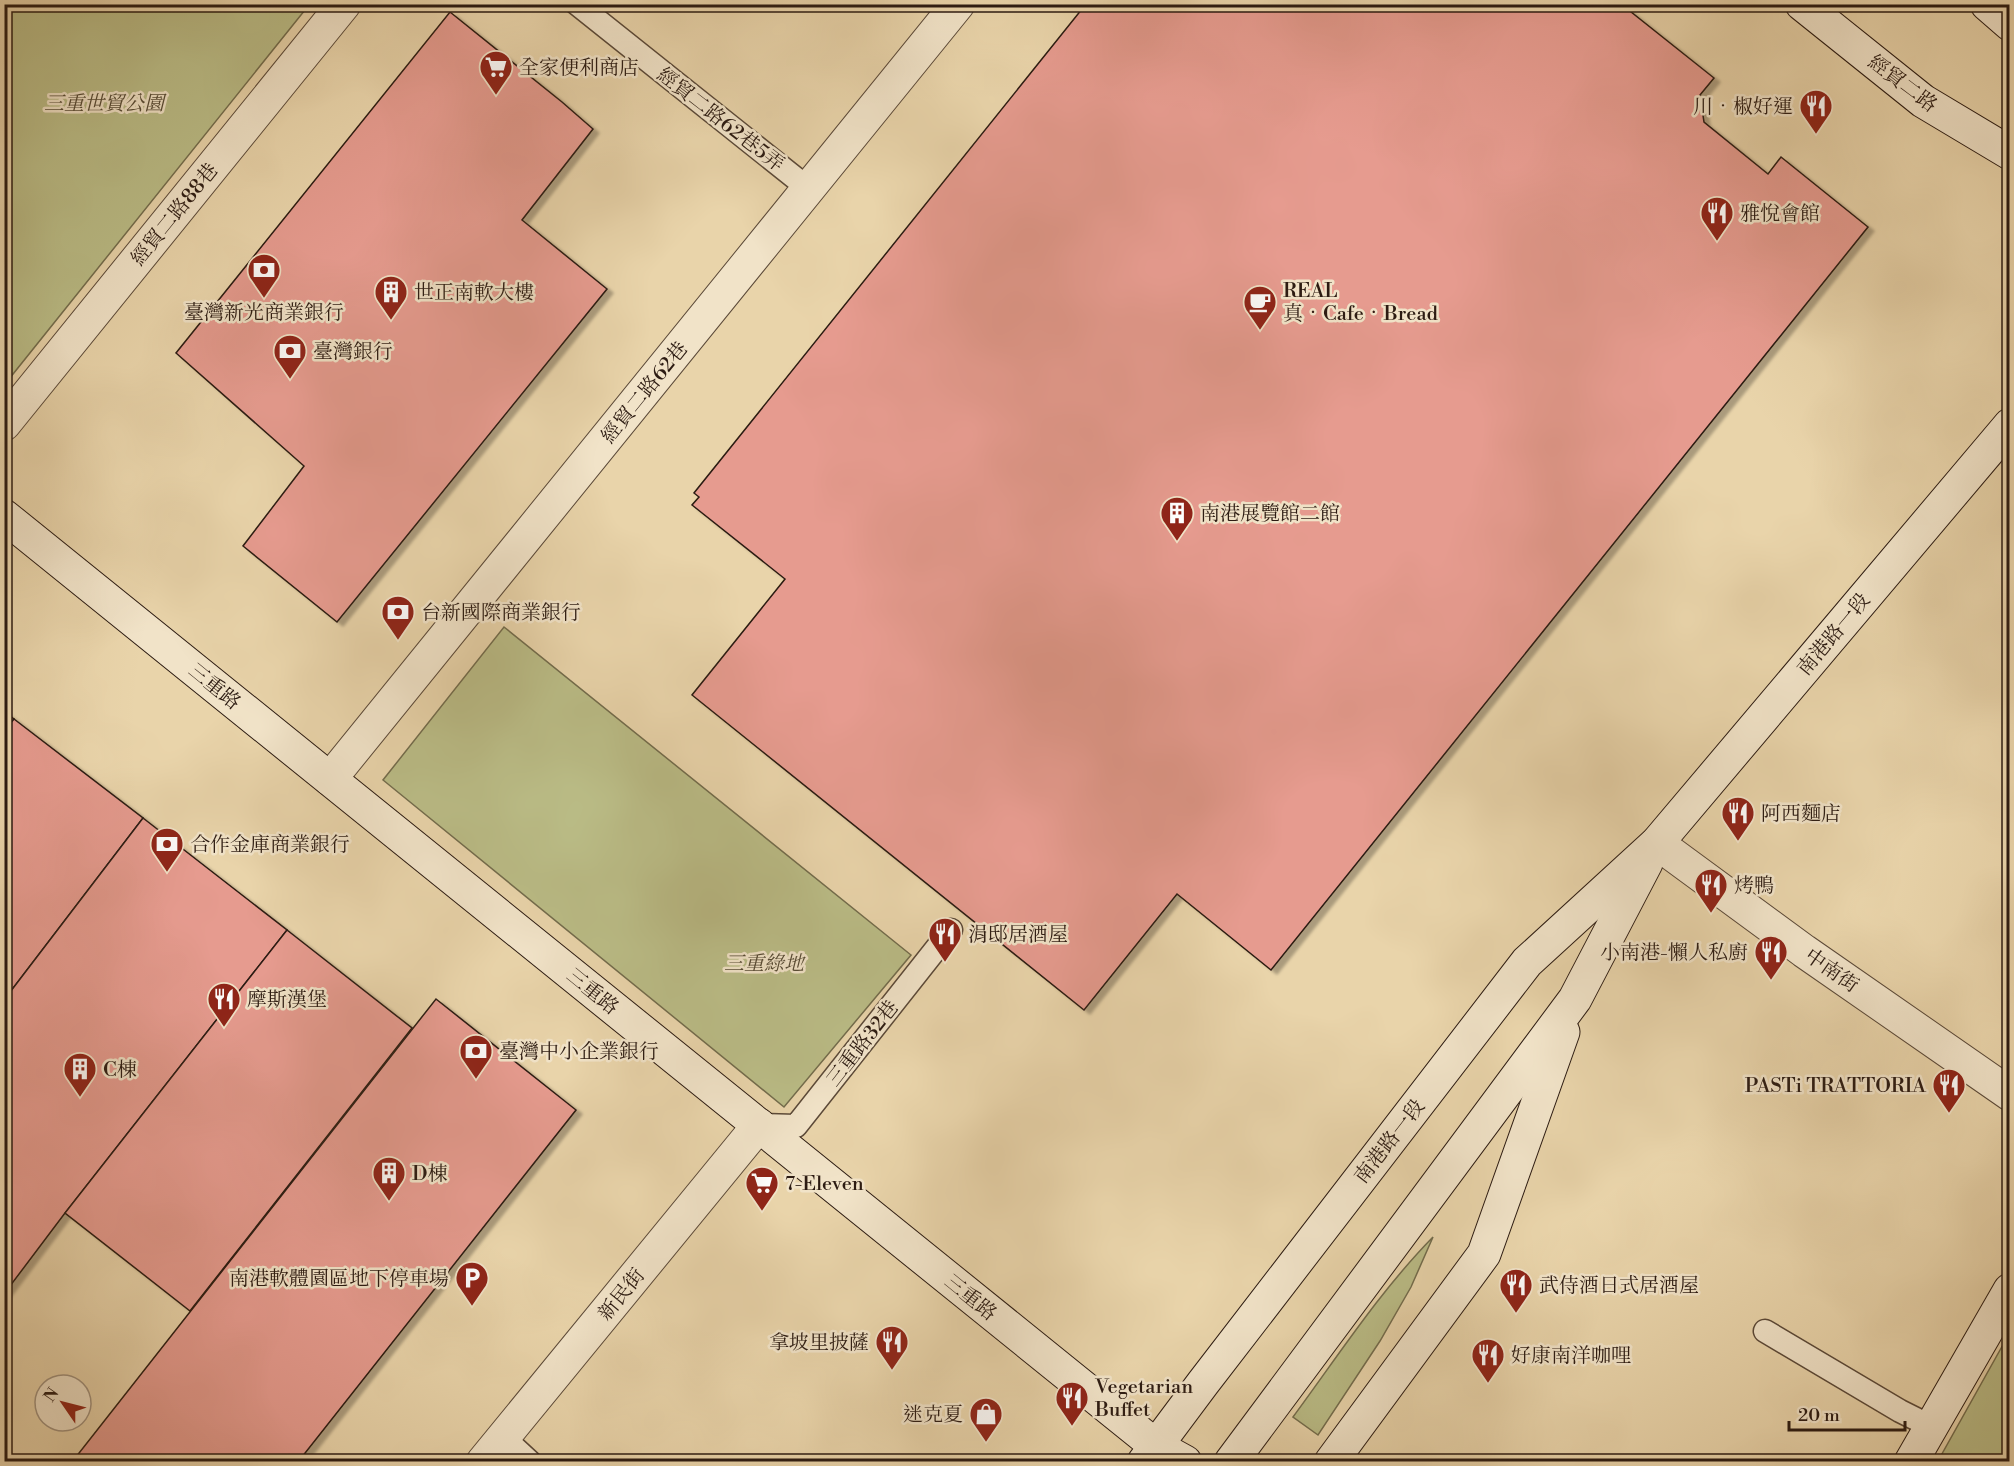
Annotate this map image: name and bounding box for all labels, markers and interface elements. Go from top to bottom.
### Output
supermarket icon: 全家便利商店 [478,49,514,96]
street label: 經貿二路 [1863,50,1942,118]
place label: 全家便利商店 [519,56,639,81]
street label: 經貿二路62巷5弄 [651,63,789,178]
restaurant icon: 川．椒好運 [1798,88,1834,135]
park label: 三重世貿公園 [44,92,167,117]
place label: 川．椒好運 [1693,95,1793,120]
street label: 經貿二路88巷 [126,159,224,271]
restaurant icon: 雅悅會館 [1699,195,1735,242]
place label: 雅悅會館 [1740,202,1820,227]
bank icon: 臺灣新光商業銀行 [246,252,282,299]
building icon: 世正南軟大樓 [373,274,409,321]
place label: REAL 真‧Cafe‧Bread [1283,279,1439,327]
place label: 世正南軟大樓 [414,281,534,306]
cafe icon: REAL 真‧Cafe‧Bread [1242,284,1278,331]
place label: 臺灣新光商業銀行 [184,301,344,326]
bank icon: 臺灣銀行 [272,333,308,380]
street label: 經貿二路62巷 [597,337,694,449]
place label: 臺灣銀行 [313,340,393,365]
building icon: 南港展覽館二館 [1159,495,1195,542]
place label: 南港展覽館二館 [1200,502,1340,527]
street label: 南港路一段 [1792,589,1876,681]
bank icon: 台新國際商業銀行 [380,594,416,641]
place label: 台新國際商業銀行 [421,601,581,626]
street label: 三重路 [183,659,245,716]
restaurant icon: 阿西麵店 [1720,795,1756,842]
place label: 阿西麵店 [1761,802,1841,827]
bank icon: 合作金庫商業銀行 [149,826,185,873]
place label: 合作金庫商業銀行 [190,833,350,858]
restaurant icon: 烤鴨 [1693,867,1729,914]
place label: 烤鴨 [1734,874,1774,899]
restaurant icon: 涓邸居酒屋 [927,916,963,963]
place label: 涓邸居酒屋 [968,923,1068,948]
restaurant icon: 小南港-懶人私廚 [1753,934,1789,981]
place label: 小南港-懶人私廚 [1600,941,1748,966]
street label: 中南街 [1799,944,1863,999]
park label: 三重綠地 [724,952,806,977]
street label: 三重路 [561,964,623,1021]
restaurant icon: 摩斯漢堡 [206,981,242,1028]
place label: 摩斯漢堡 [247,988,327,1013]
street label: 三重路32巷 [822,996,905,1092]
bank icon: 臺灣中小企業銀行 [458,1033,494,1080]
place label: 臺灣中小企業銀行 [499,1040,659,1065]
building icon: C棟 [62,1051,98,1098]
place label: C棟 [103,1058,137,1083]
restaurant icon: PASTi TRATTORIA [1931,1067,1967,1114]
place label: PASTi TRATTORIA [1745,1074,1927,1099]
street label: 南港路一段 [1350,1095,1431,1189]
building icon: D棟 [371,1155,407,1202]
place label: D棟 [412,1162,448,1187]
supermarket icon: 7-Eleven [744,1165,780,1212]
place label: 7-Eleven [785,1172,864,1197]
parking icon: 南港軟體園區地下停車場 [454,1260,490,1307]
street label: 新民街 [594,1264,651,1326]
place label: 南港軟體園區地下停車場 [229,1267,449,1292]
restaurant icon: 武侍酒日式居酒屋 [1498,1267,1534,1314]
street label: 三重路 [939,1270,1001,1327]
place label: 武侍酒日式居酒屋 [1539,1274,1699,1299]
restaurant icon: 拿坡里披薩 [874,1324,910,1371]
place label: 拿坡里披薩 [769,1331,869,1356]
restaurant icon: 好康南洋咖哩 [1470,1337,1506,1384]
place label: 好康南洋咖哩 [1511,1344,1631,1369]
north arrow [33,1373,93,1433]
place label: Vegetarian Buffet [1094,1375,1193,1423]
restaurant icon: Vegetarian Buffet [1054,1380,1090,1427]
text: N [40,1384,64,1406]
scale bar [1789,1394,1904,1432]
shop icon: 迷克夏 [968,1396,1004,1443]
place label: 迷克夏 [903,1403,963,1428]
text: 20 m [1798,1404,1840,1427]

